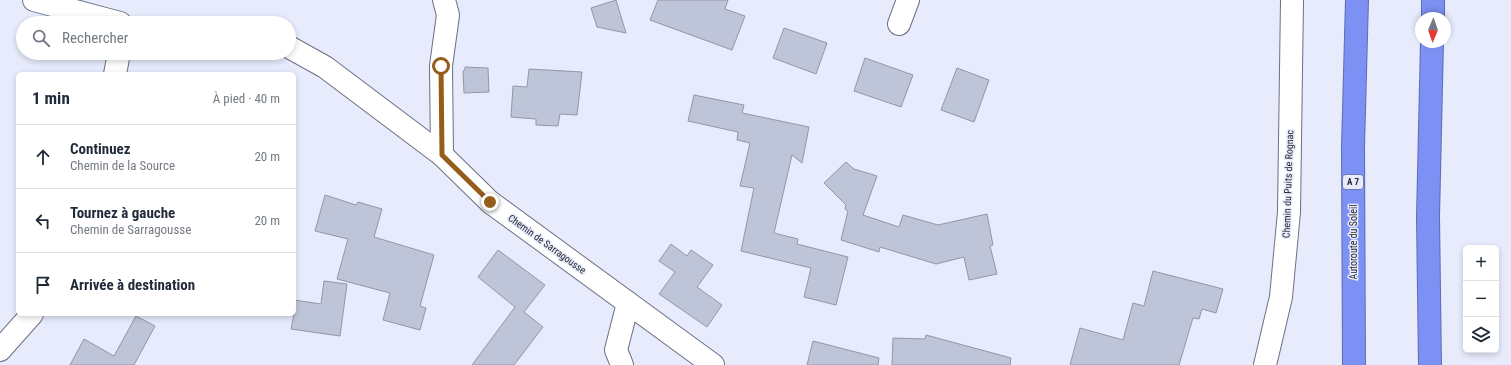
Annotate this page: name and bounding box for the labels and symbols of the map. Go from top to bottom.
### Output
north arrow [1415,12,1451,48]
route start [432,57,450,75]
street label: Chemin du Puits de Rognac [1281,129,1295,238]
road number: A 7 [1343,175,1363,189]
route end [481,193,499,211]
street label: Autoroute du Soleil [1348,204,1359,280]
street label: Chemin de Sarragousse [506,212,588,276]

